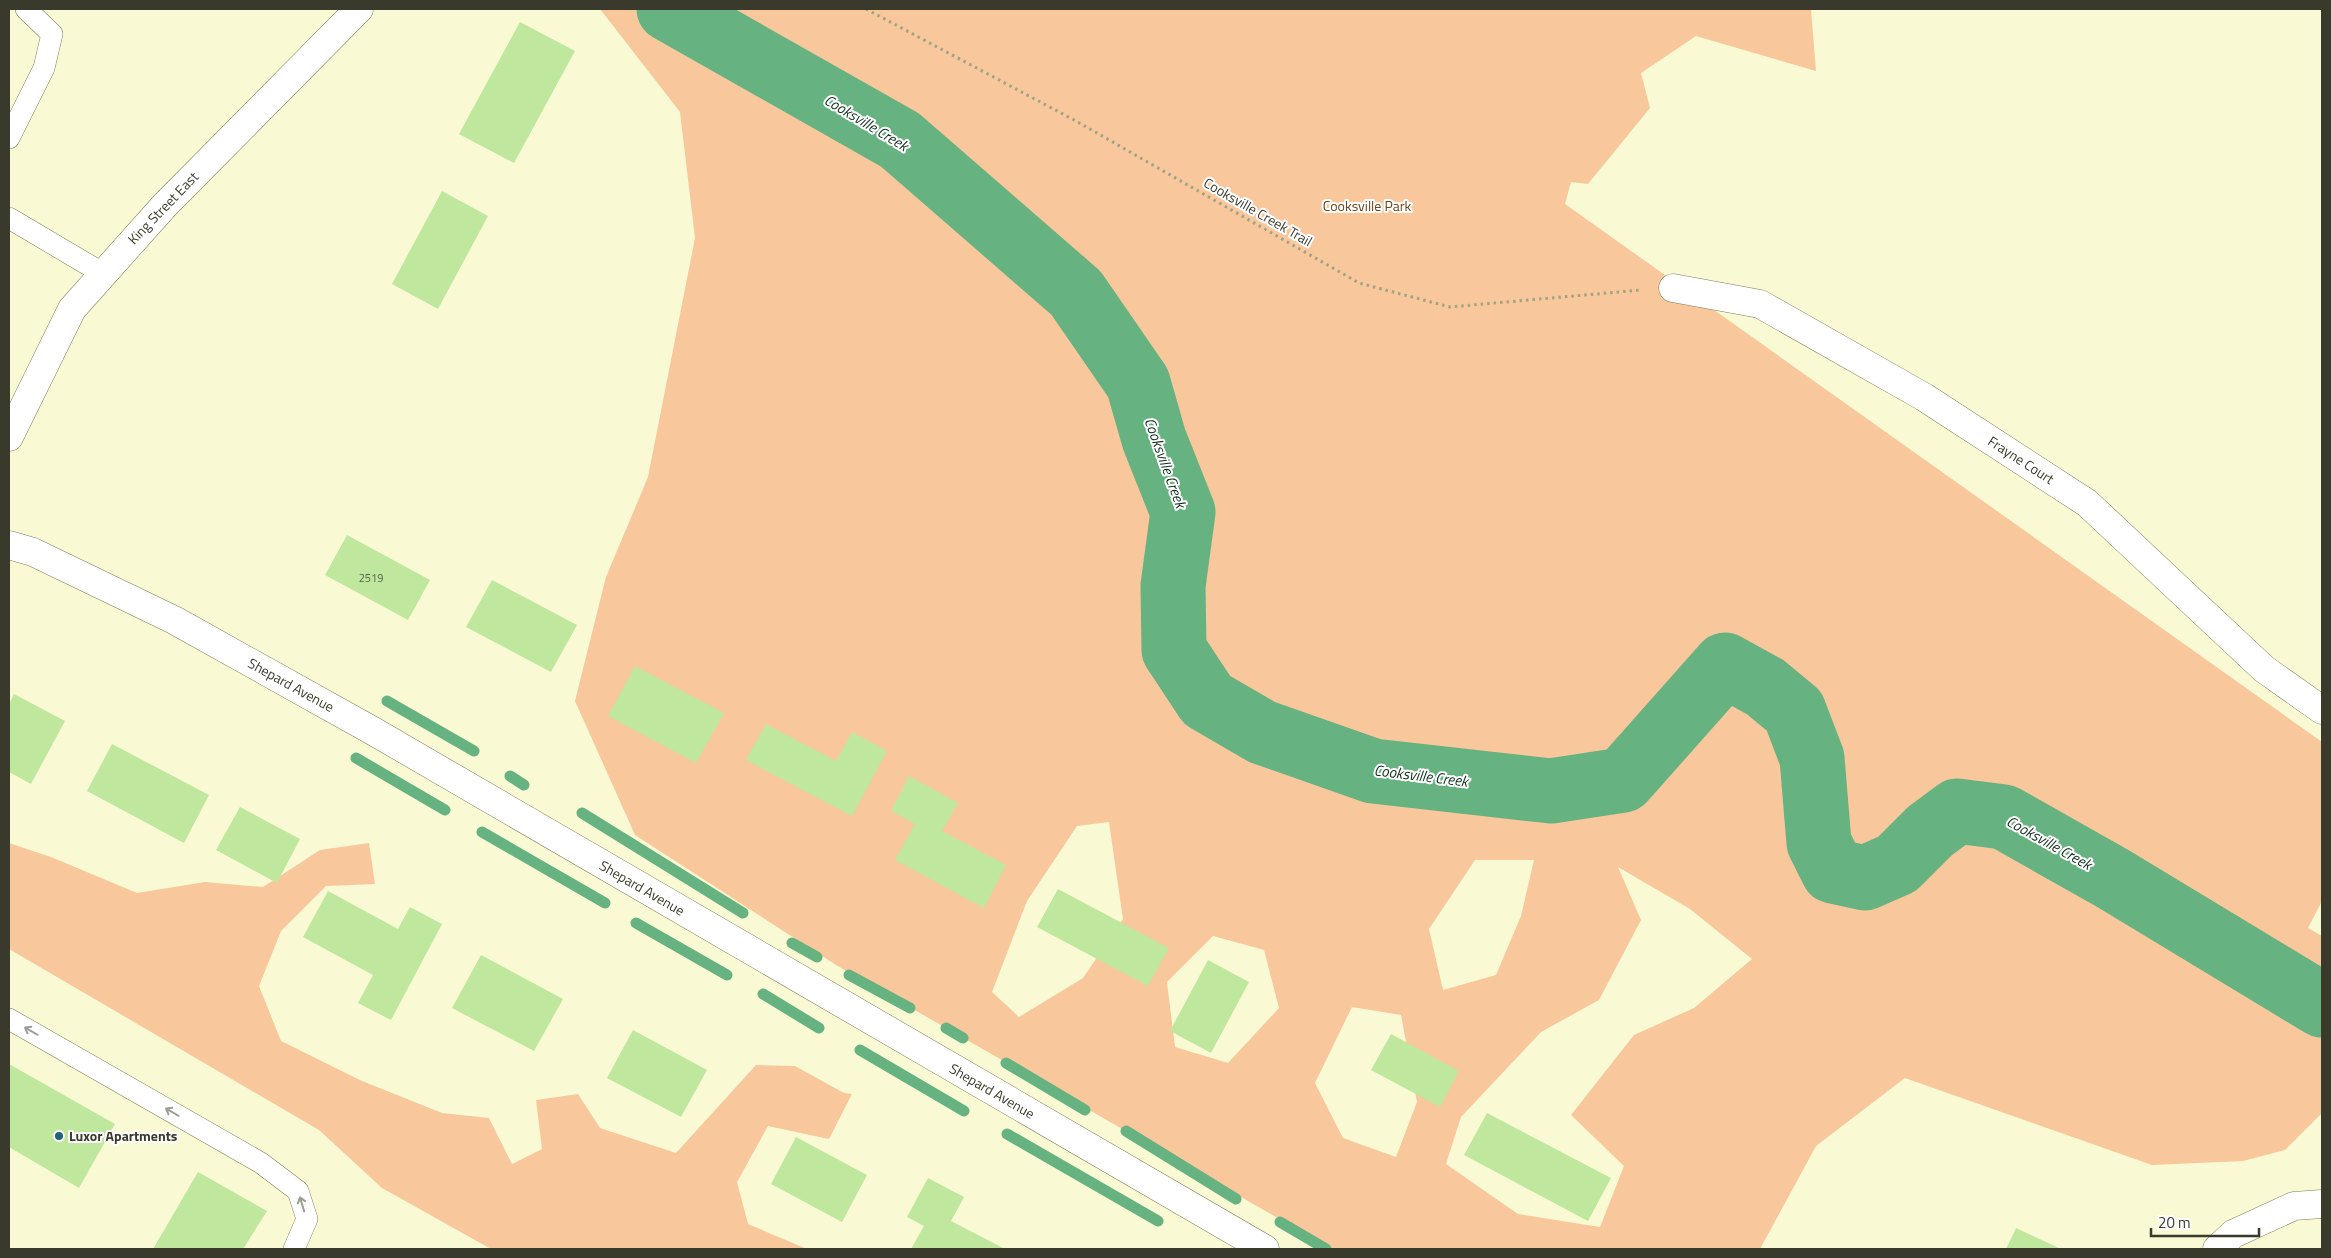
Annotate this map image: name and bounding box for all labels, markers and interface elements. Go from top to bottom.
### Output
water label: Cooksville Creek [820,88,915,158]
street label: King Street East [122,166,203,249]
street label: Cooksville Creek Trail [1200,172,1316,251]
park label: Cooksville Park [1323,195,1412,216]
water label: Cooksville Creek [1139,415,1193,513]
street label: Frayne Court [1984,430,2059,489]
house number: 2519 [359,570,383,586]
street label: Shepard Avenue [244,652,338,717]
water label: Cooksville Creek [1373,758,1472,793]
water label: Cooksville Creek [2002,810,2098,877]
street label: Shepard Avenue [596,855,689,921]
one-way arrow [24,1026,38,1036]
street label: Shepard Avenue [946,1058,1039,1124]
one-way arrow [164,1107,179,1117]
place label: Luxor Apartments [69,1125,178,1146]
marker: Luxor Apartments [53,1130,65,1142]
one-way arrow [296,1196,306,1212]
scale bar [2151,1206,2258,1238]
text: 20 m [2158,1211,2191,1234]

